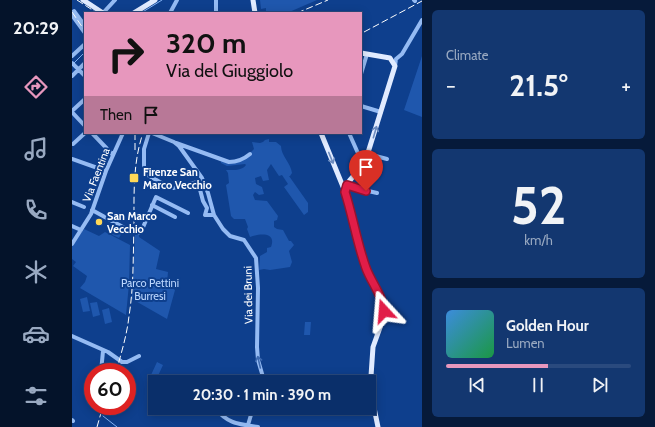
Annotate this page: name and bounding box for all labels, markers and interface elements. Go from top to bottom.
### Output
text: 20:29 [13,17,59,39]
text: 320 m [166,26,246,60]
icon: right [100,28,152,80]
text: Climate [446,47,488,63]
text: Via del Giuggiolo [166,60,293,82]
text: 21.5° [509,67,568,104]
text: − [446,72,456,99]
text: + [621,72,631,99]
icon: directions [22,73,50,101]
icon: arrive [140,104,162,126]
text: Then [100,106,132,124]
one-way arrow [372,126,379,139]
icon: music [22,135,50,163]
street label: Via Faentina [79,145,113,204]
pin [349,150,383,191]
one-way arrow [328,152,336,164]
icon: arrive [355,156,377,178]
place label: Firenze San Marco Vecchio [143,165,212,192]
marker: Firenze San Marco Vecchio [128,172,140,184]
text: 52 [511,174,566,237]
icon: phone [22,196,50,224]
place label: San Marco Vecchio [107,209,157,236]
marker: San Marco Vecchio [94,217,104,227]
text: km/h [524,232,553,248]
icon: climate [22,258,50,286]
street label: Via dei Bruni [240,266,256,324]
park label: Parco Pettini Burresi [121,276,179,303]
position arrow [363,290,405,332]
text: Golden Hour [506,317,589,335]
icon: car [22,320,50,348]
text: Lumen [506,335,545,351]
one-way arrow [255,356,263,369]
speed limit sign: 60 [84,363,136,415]
icon: previous [466,374,488,396]
icon: pause [527,374,549,396]
icon: next [589,374,611,396]
icon: filters [22,382,50,410]
text: 20:30 · 1 min · 390 m [193,386,331,404]

